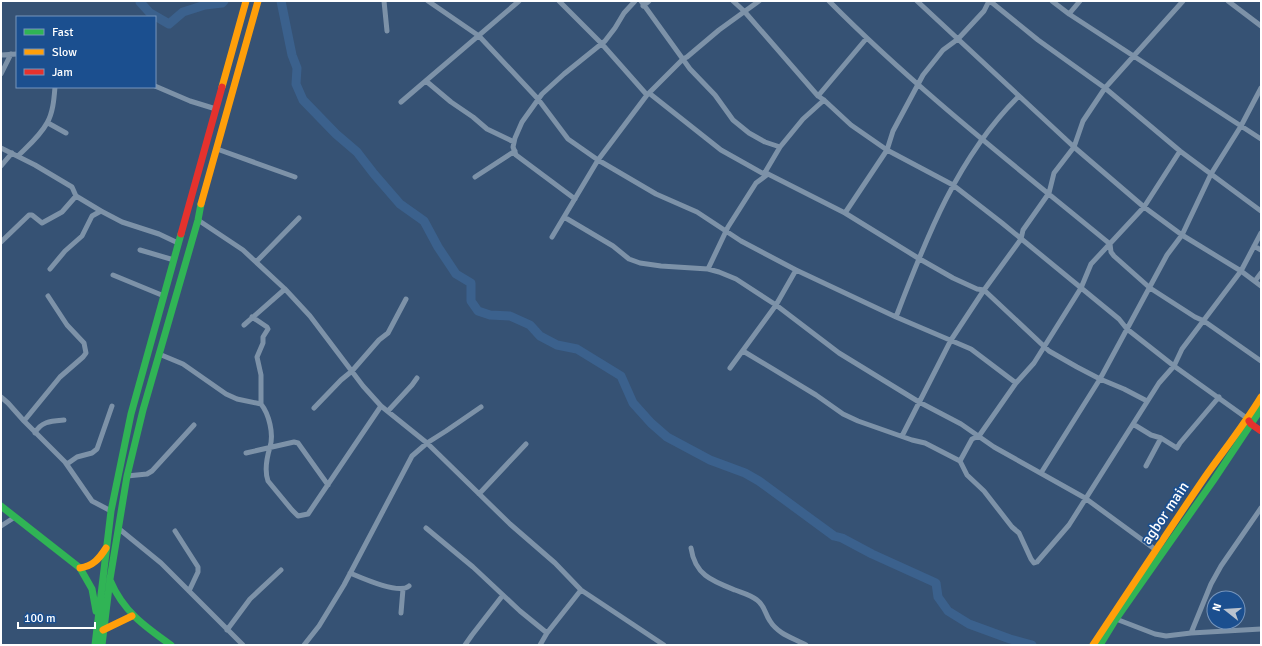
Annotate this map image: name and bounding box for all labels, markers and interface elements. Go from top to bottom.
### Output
legend [16,16,156,88]
text: Fast [52,25,73,40]
text: Slow [52,45,77,60]
text: Jam [52,65,73,80]
street label: agbor main [1137,478,1193,548]
north arrow [1206,590,1246,630]
text: N [1210,602,1224,613]
scale bar [18,604,95,630]
text: 100 m [24,611,56,626]

